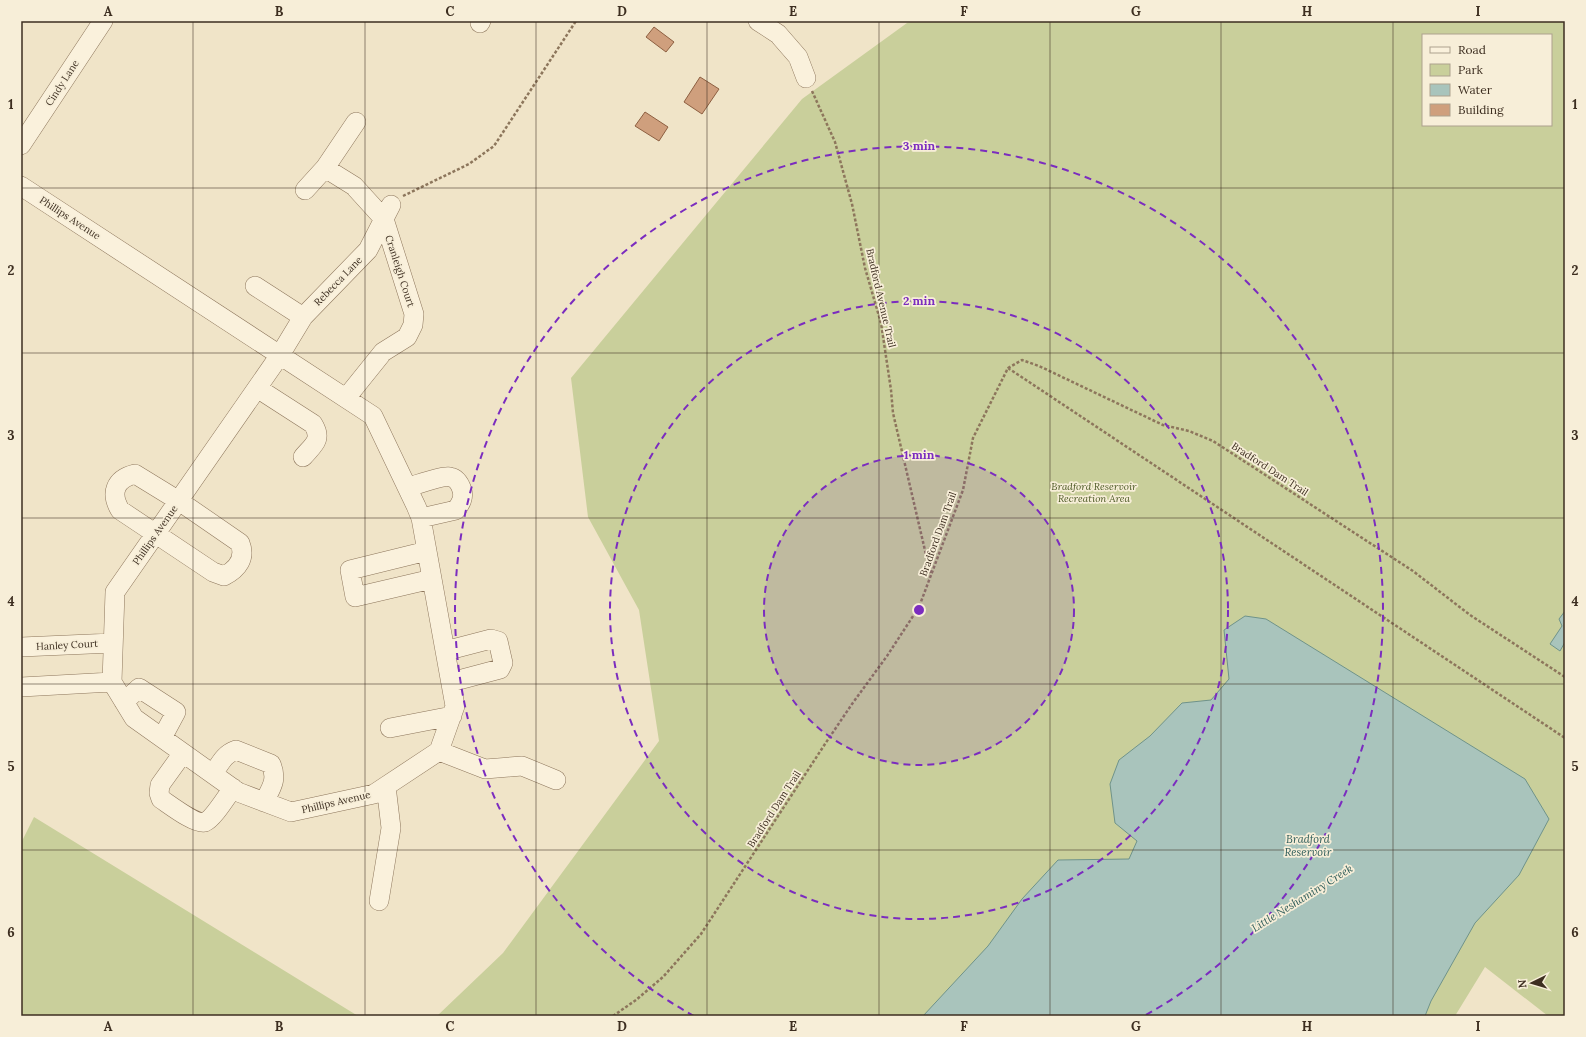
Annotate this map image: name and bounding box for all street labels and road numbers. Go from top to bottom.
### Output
street label: Cindy Lane [42,57,82,108]
street label: Phillips Avenue [37,193,103,243]
street label: Cranleigh Court [382,233,418,309]
street label: Bradford Avenue Trail [863,247,899,349]
street label: Rebecca Lane [311,253,365,308]
street label: Bradford Dam Trail [1229,439,1311,499]
street label: Bradford Dam Trail [917,490,959,578]
street label: Phillips Avenue [130,502,181,567]
street label: Hanley Court [36,637,98,653]
street label: Bradford Dam Trail [744,768,804,850]
street label: Phillips Avenue [300,788,372,816]

